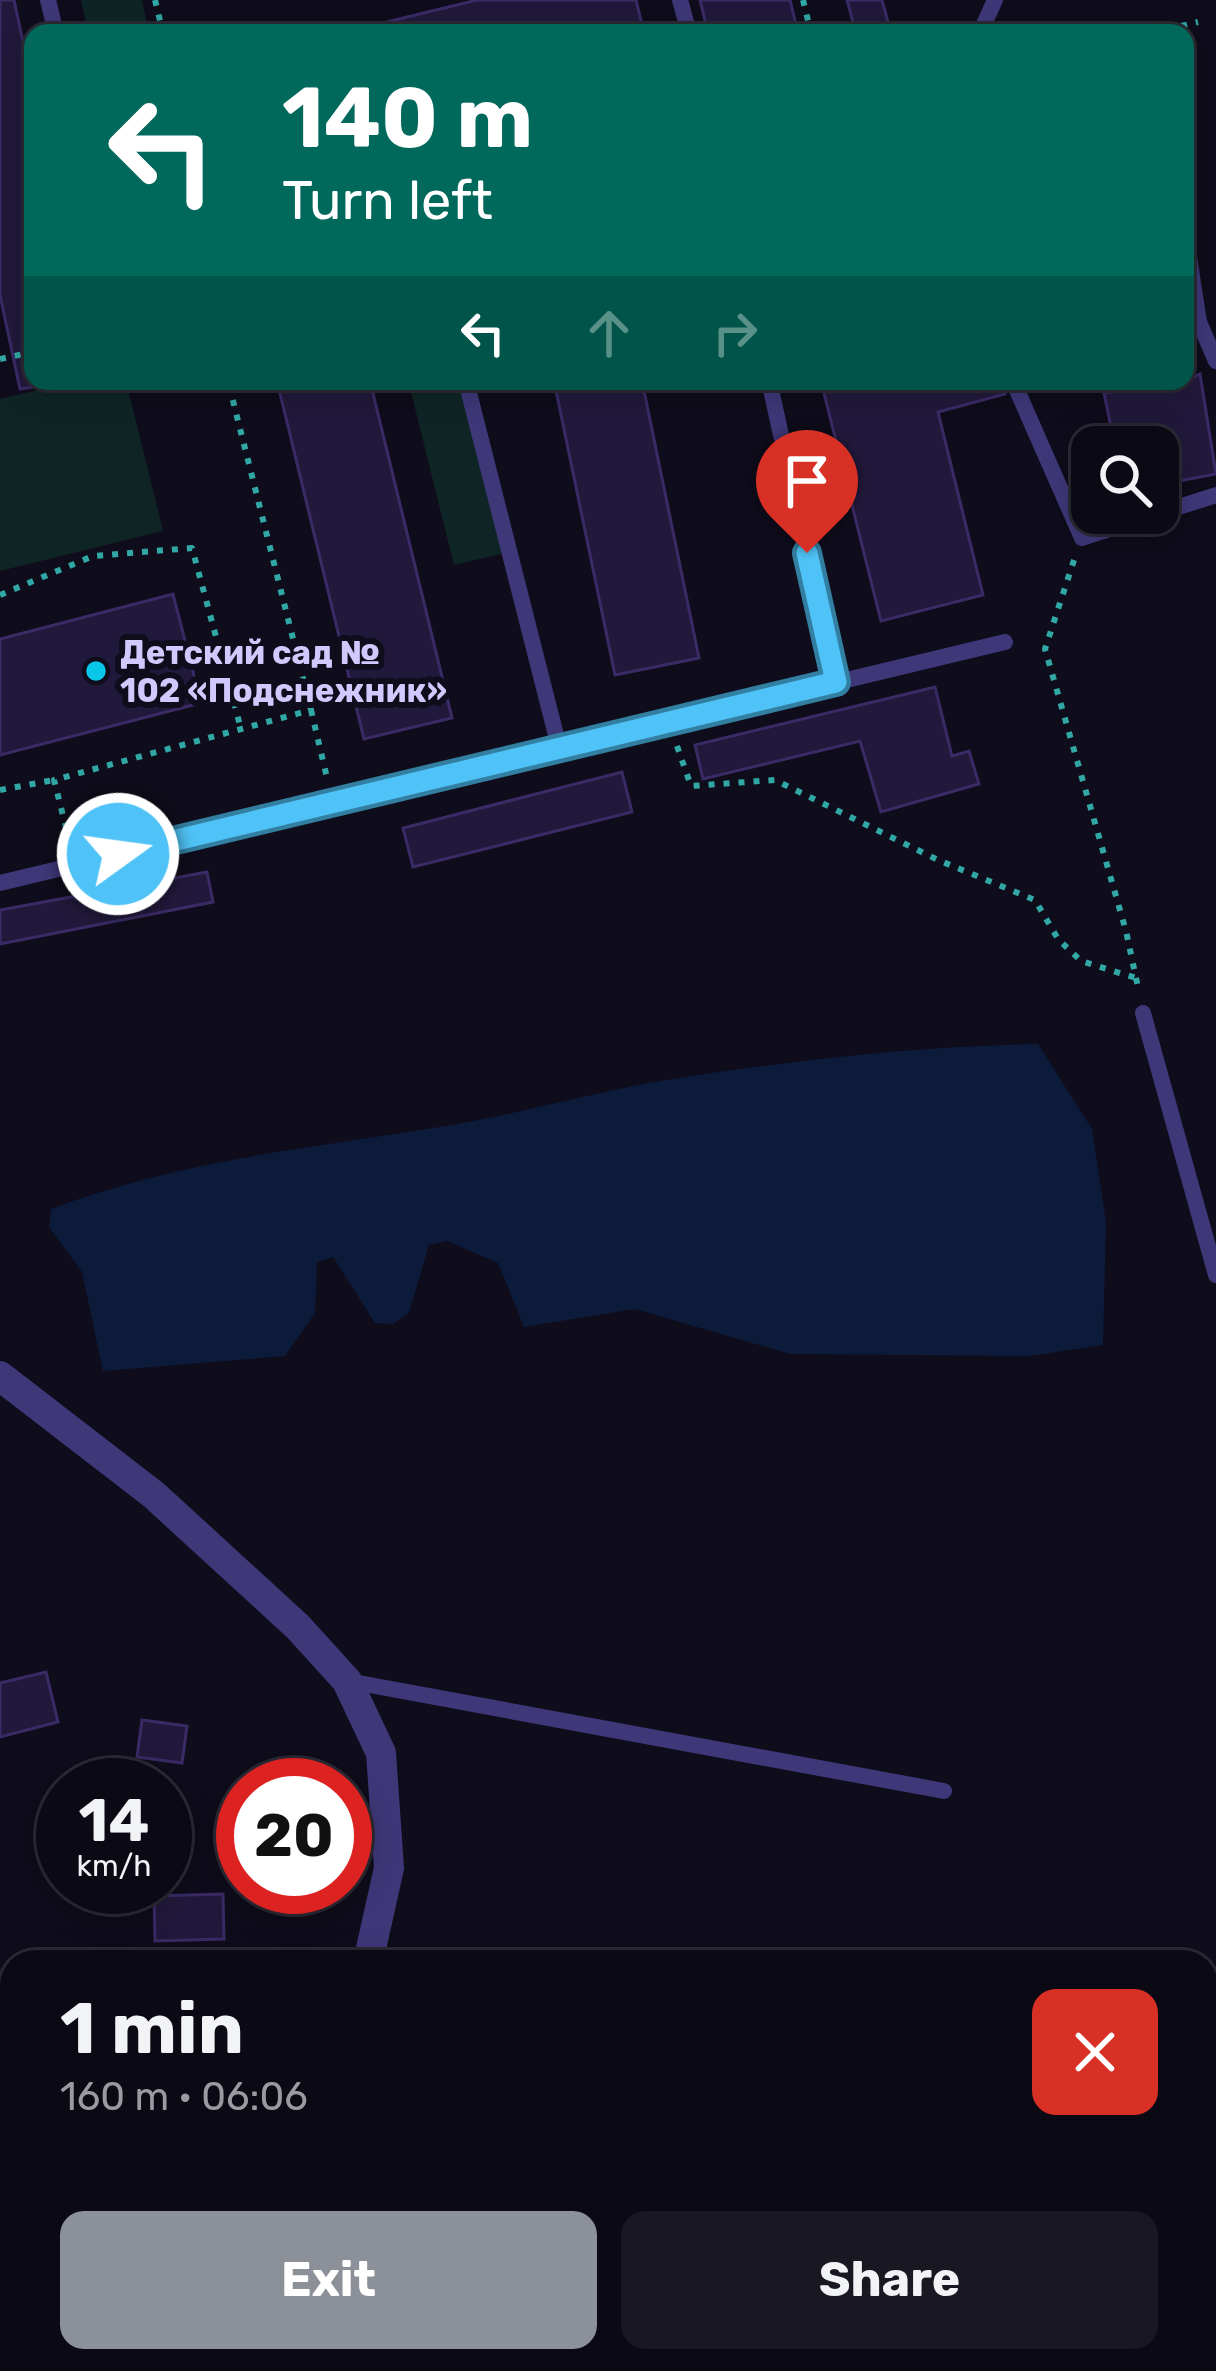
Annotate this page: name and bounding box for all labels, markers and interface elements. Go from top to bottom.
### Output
text: 140 m [282,68,533,168]
icon: left [84,72,240,228]
text: Turn left [282,169,493,233]
icon: left [450,300,516,366]
icon: ahead [576,300,642,366]
icon: right [702,300,768,366]
map controls [1071,426,1179,534]
button: search [1071,426,1179,534]
pin [756,430,858,553]
icon: arrive [774,448,840,514]
place label: Детский сад № 102 «Подснежник» [120,633,447,710]
marker: Детский сад № 102 «Подснежник» [83,658,109,684]
position arrow [55,791,181,917]
speed limit sign: 20 [216,1758,372,1914]
text: 14 [79,1785,149,1856]
text: km/h [77,1848,151,1884]
text: 1 min [60,1986,244,2071]
button: close [1032,1989,1158,2115]
text: 160 m · 06:06 [60,2074,308,2120]
button: Exit [60,2211,597,2349]
button: Share [621,2211,1158,2349]

